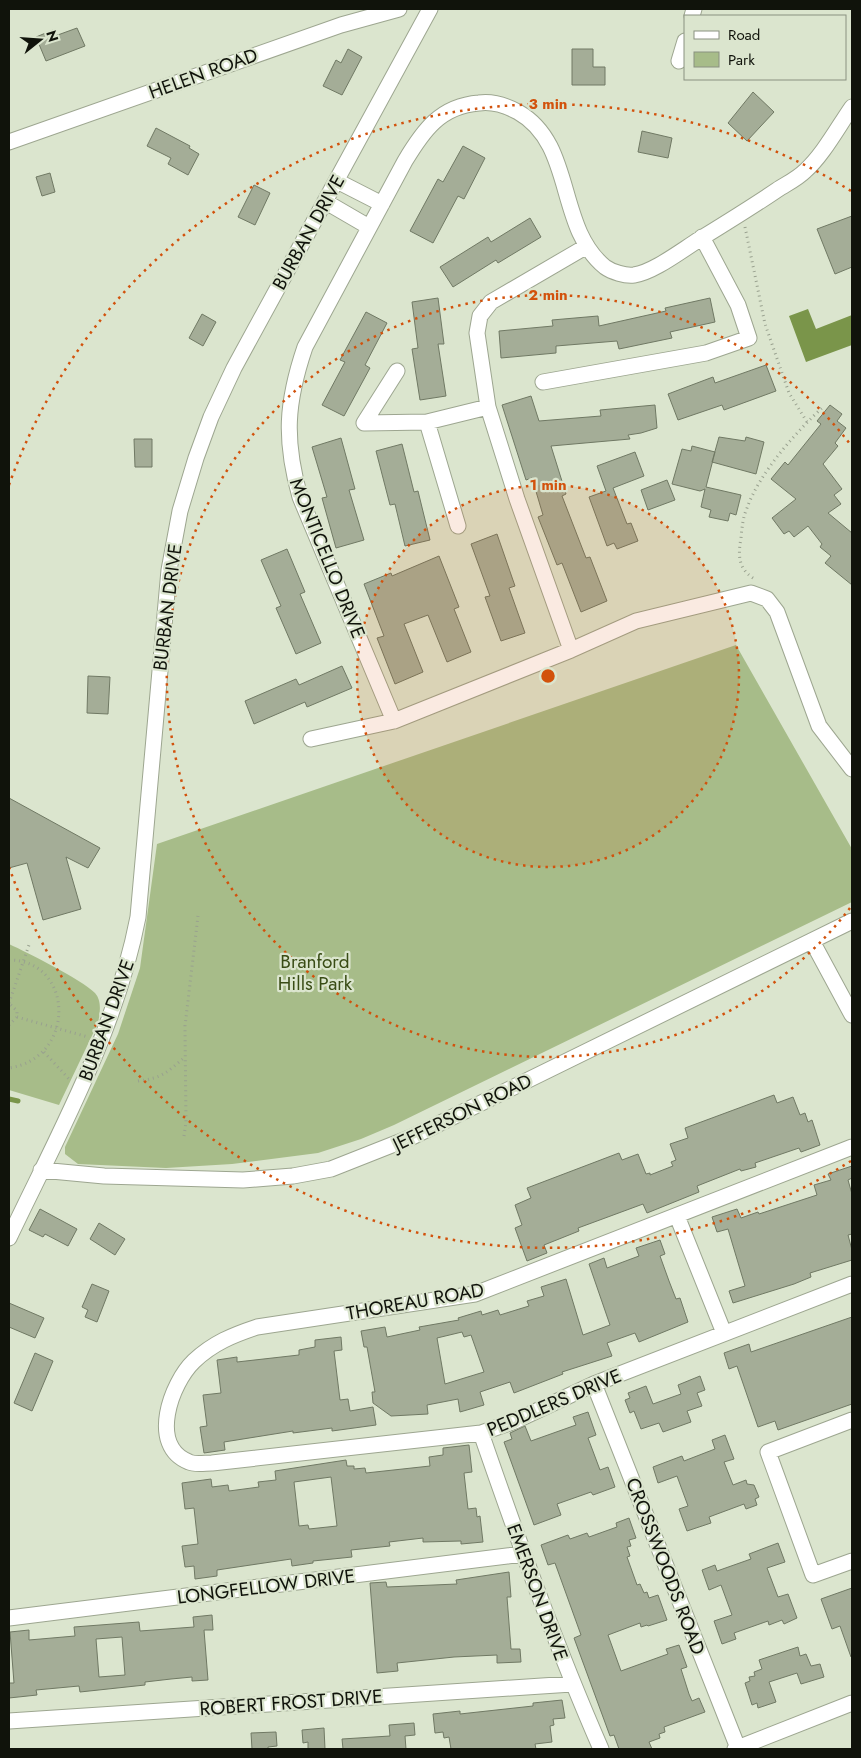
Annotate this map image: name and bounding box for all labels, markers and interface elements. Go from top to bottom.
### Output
north arrow [15,15,65,65]
legend [684,15,846,80]
text: Road [728,24,760,46]
text: N [41,28,64,44]
street label: HELEN ROAD [145,41,261,106]
text: Park [728,49,755,71]
text: 3 min [529,93,567,115]
street label: BURBAN DRIVE [266,170,351,295]
text: 2 min [528,284,568,306]
street label: MONTICELLO DRIVE [283,474,372,642]
text: 1 min [529,474,567,496]
street label: BURBAN DRIVE [146,542,189,672]
centre of rings [539,667,557,685]
park label: Branford Hills Park [278,948,353,997]
street label: BURBAN DRIVE [72,956,141,1085]
street label: JEFFERSON ROAD [386,1067,536,1159]
street label: THOREAU ROAD [344,1276,486,1327]
street label: PEDDLERS DRIVE [483,1362,626,1443]
street label: CROSSWOODS ROAD [619,1474,712,1659]
street label: EMERSON DRIVE [500,1520,575,1664]
street label: LONGFELLOW DRIVE [176,1562,357,1611]
street label: ROBERT FROST DRIVE [199,1683,383,1722]

